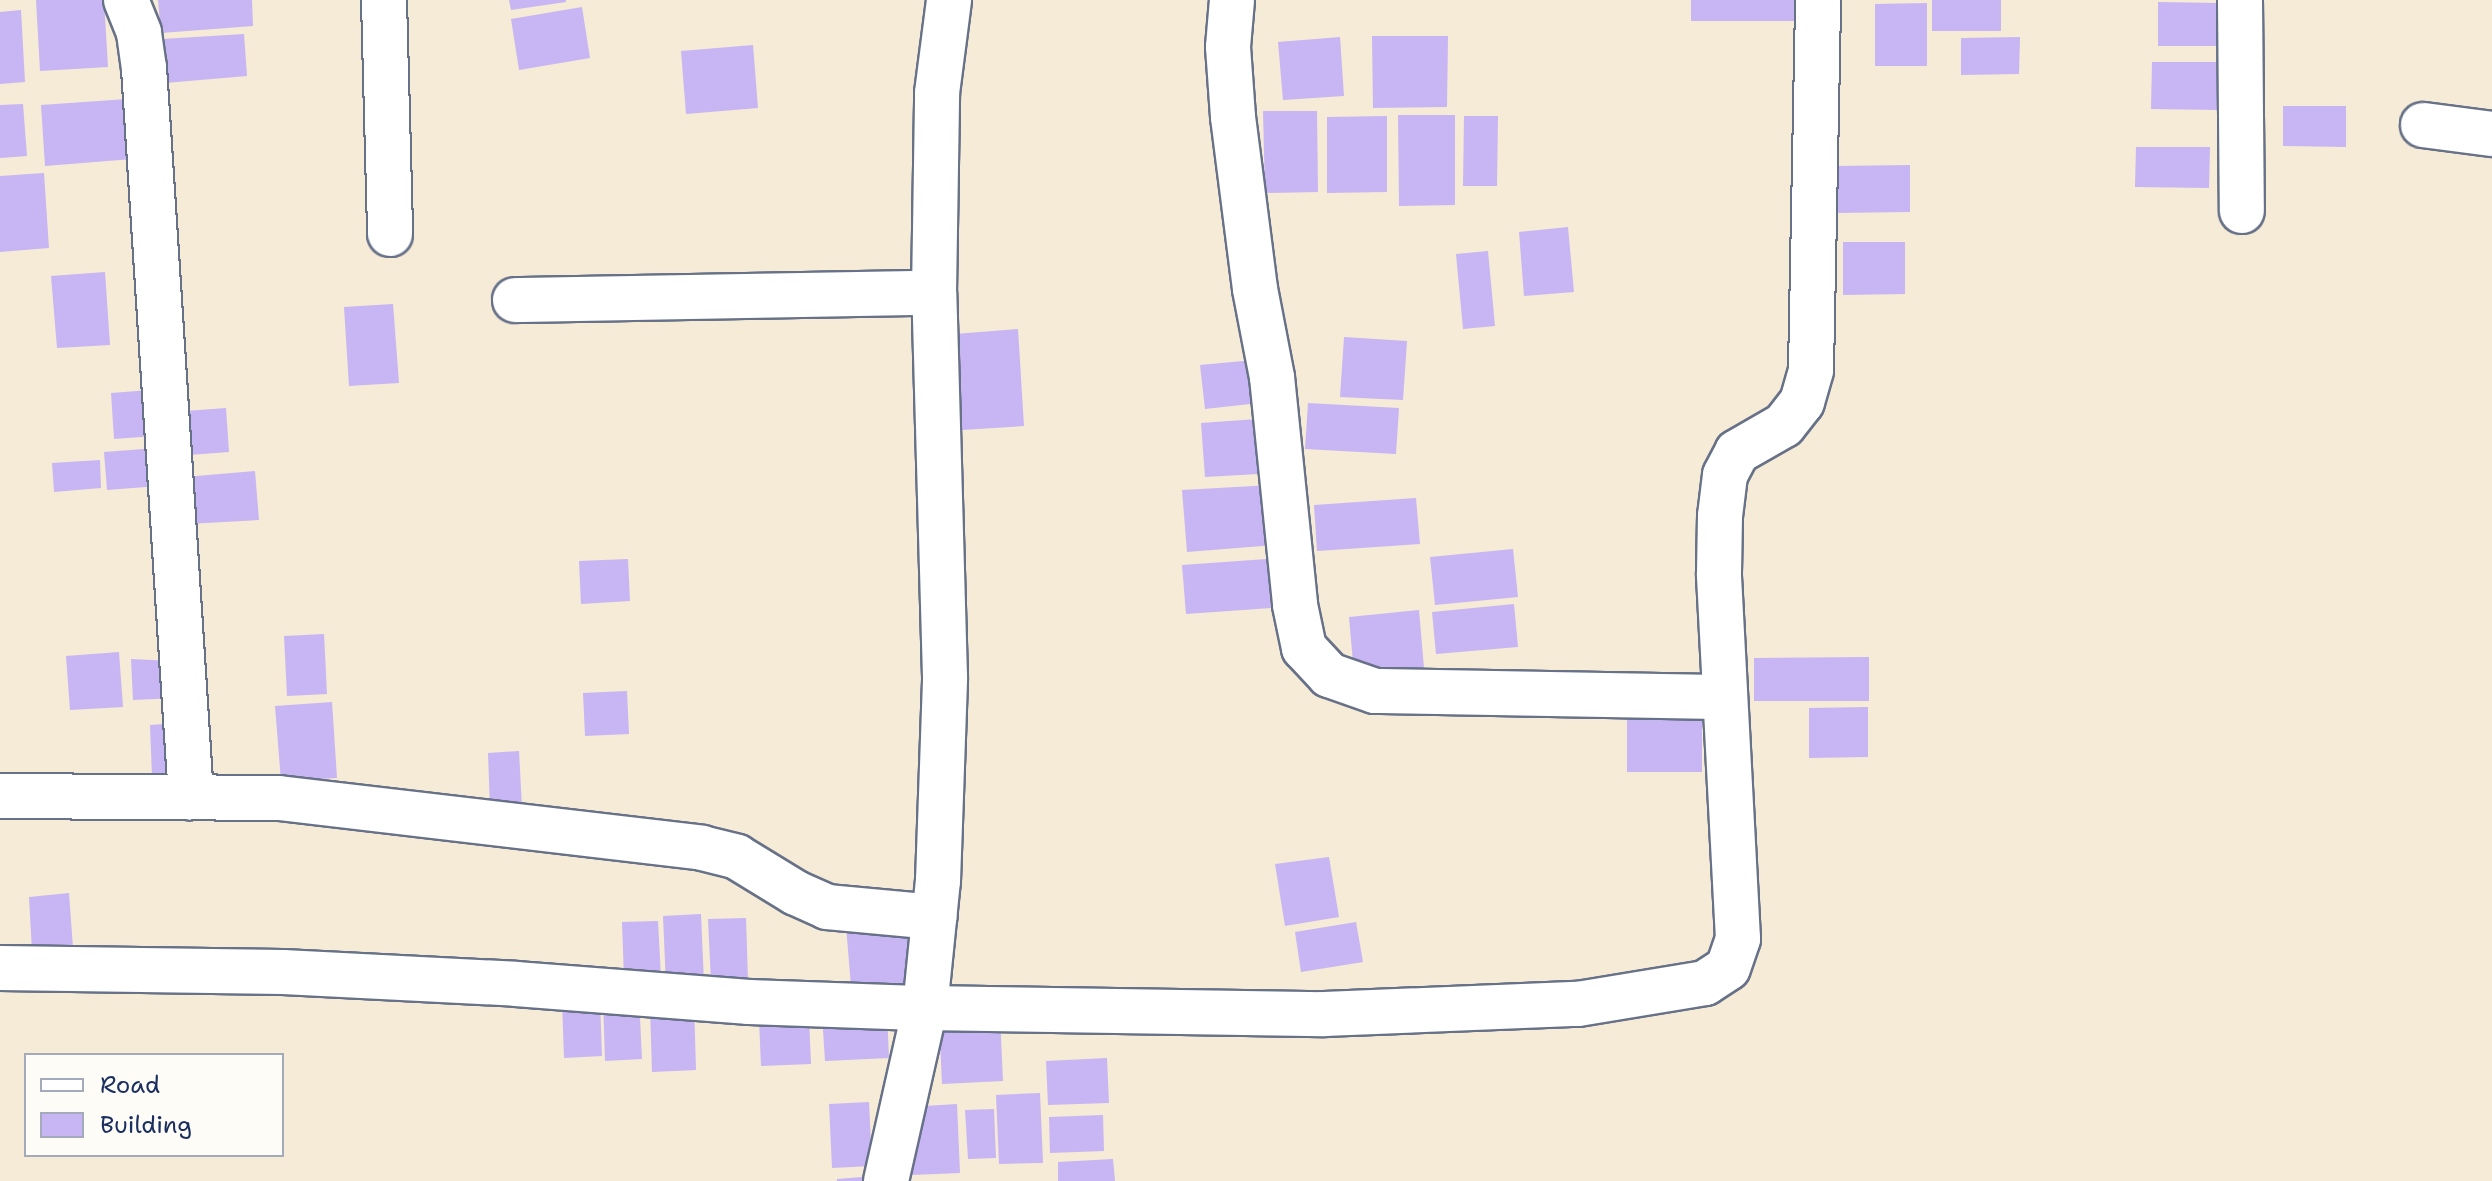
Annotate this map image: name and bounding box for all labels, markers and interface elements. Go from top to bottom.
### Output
legend [24,1053,284,1157]
text: Road [100,1069,160,1101]
text: Building [100,1109,192,1141]

